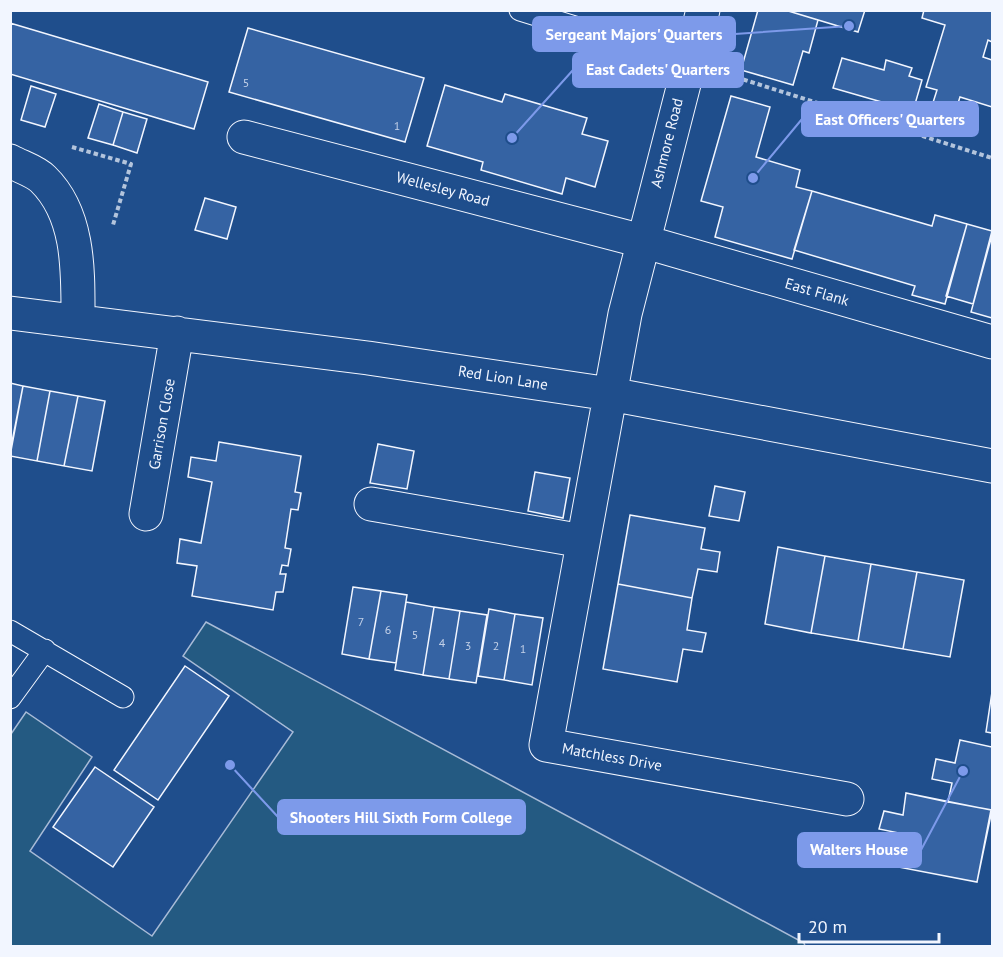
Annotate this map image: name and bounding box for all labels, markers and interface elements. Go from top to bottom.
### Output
callout: Sergeant Majors' Quarters [533,17,735,51]
text: Sergeant Majors' Quarters [545,24,723,44]
callout: East Cadets' Quarters [573,53,743,87]
text: East Cadets' Quarters [586,59,730,79]
house number: 5 [243,75,249,90]
street label: Ashmore Road [646,96,687,190]
callout: East Officers' Quarters [802,102,978,136]
text: East Officers' Quarters [815,109,965,129]
house number: 1 [394,118,400,133]
street label: Wellesley Road [394,167,492,210]
street label: East Flank [783,273,852,310]
street label: Red Lion Lane [457,361,549,394]
street label: Garrison Close [144,377,179,471]
house number: 7 [358,614,364,629]
house number: 6 [385,622,391,637]
house number: 5 [412,627,418,642]
house number: 4 [439,635,446,650]
house number: 3 [465,638,471,653]
house number: 2 [493,638,499,653]
house number: 1 [520,641,526,656]
street label: Matchless Drive [560,738,664,775]
callout: Shooters Hill Sixth Form College [278,800,525,834]
text: Shooters Hill Sixth Form College [290,807,512,827]
callout: Walters House [798,833,921,867]
text: Walters House [810,839,908,859]
scale bar [799,906,938,944]
text: 20 m [808,915,847,938]

